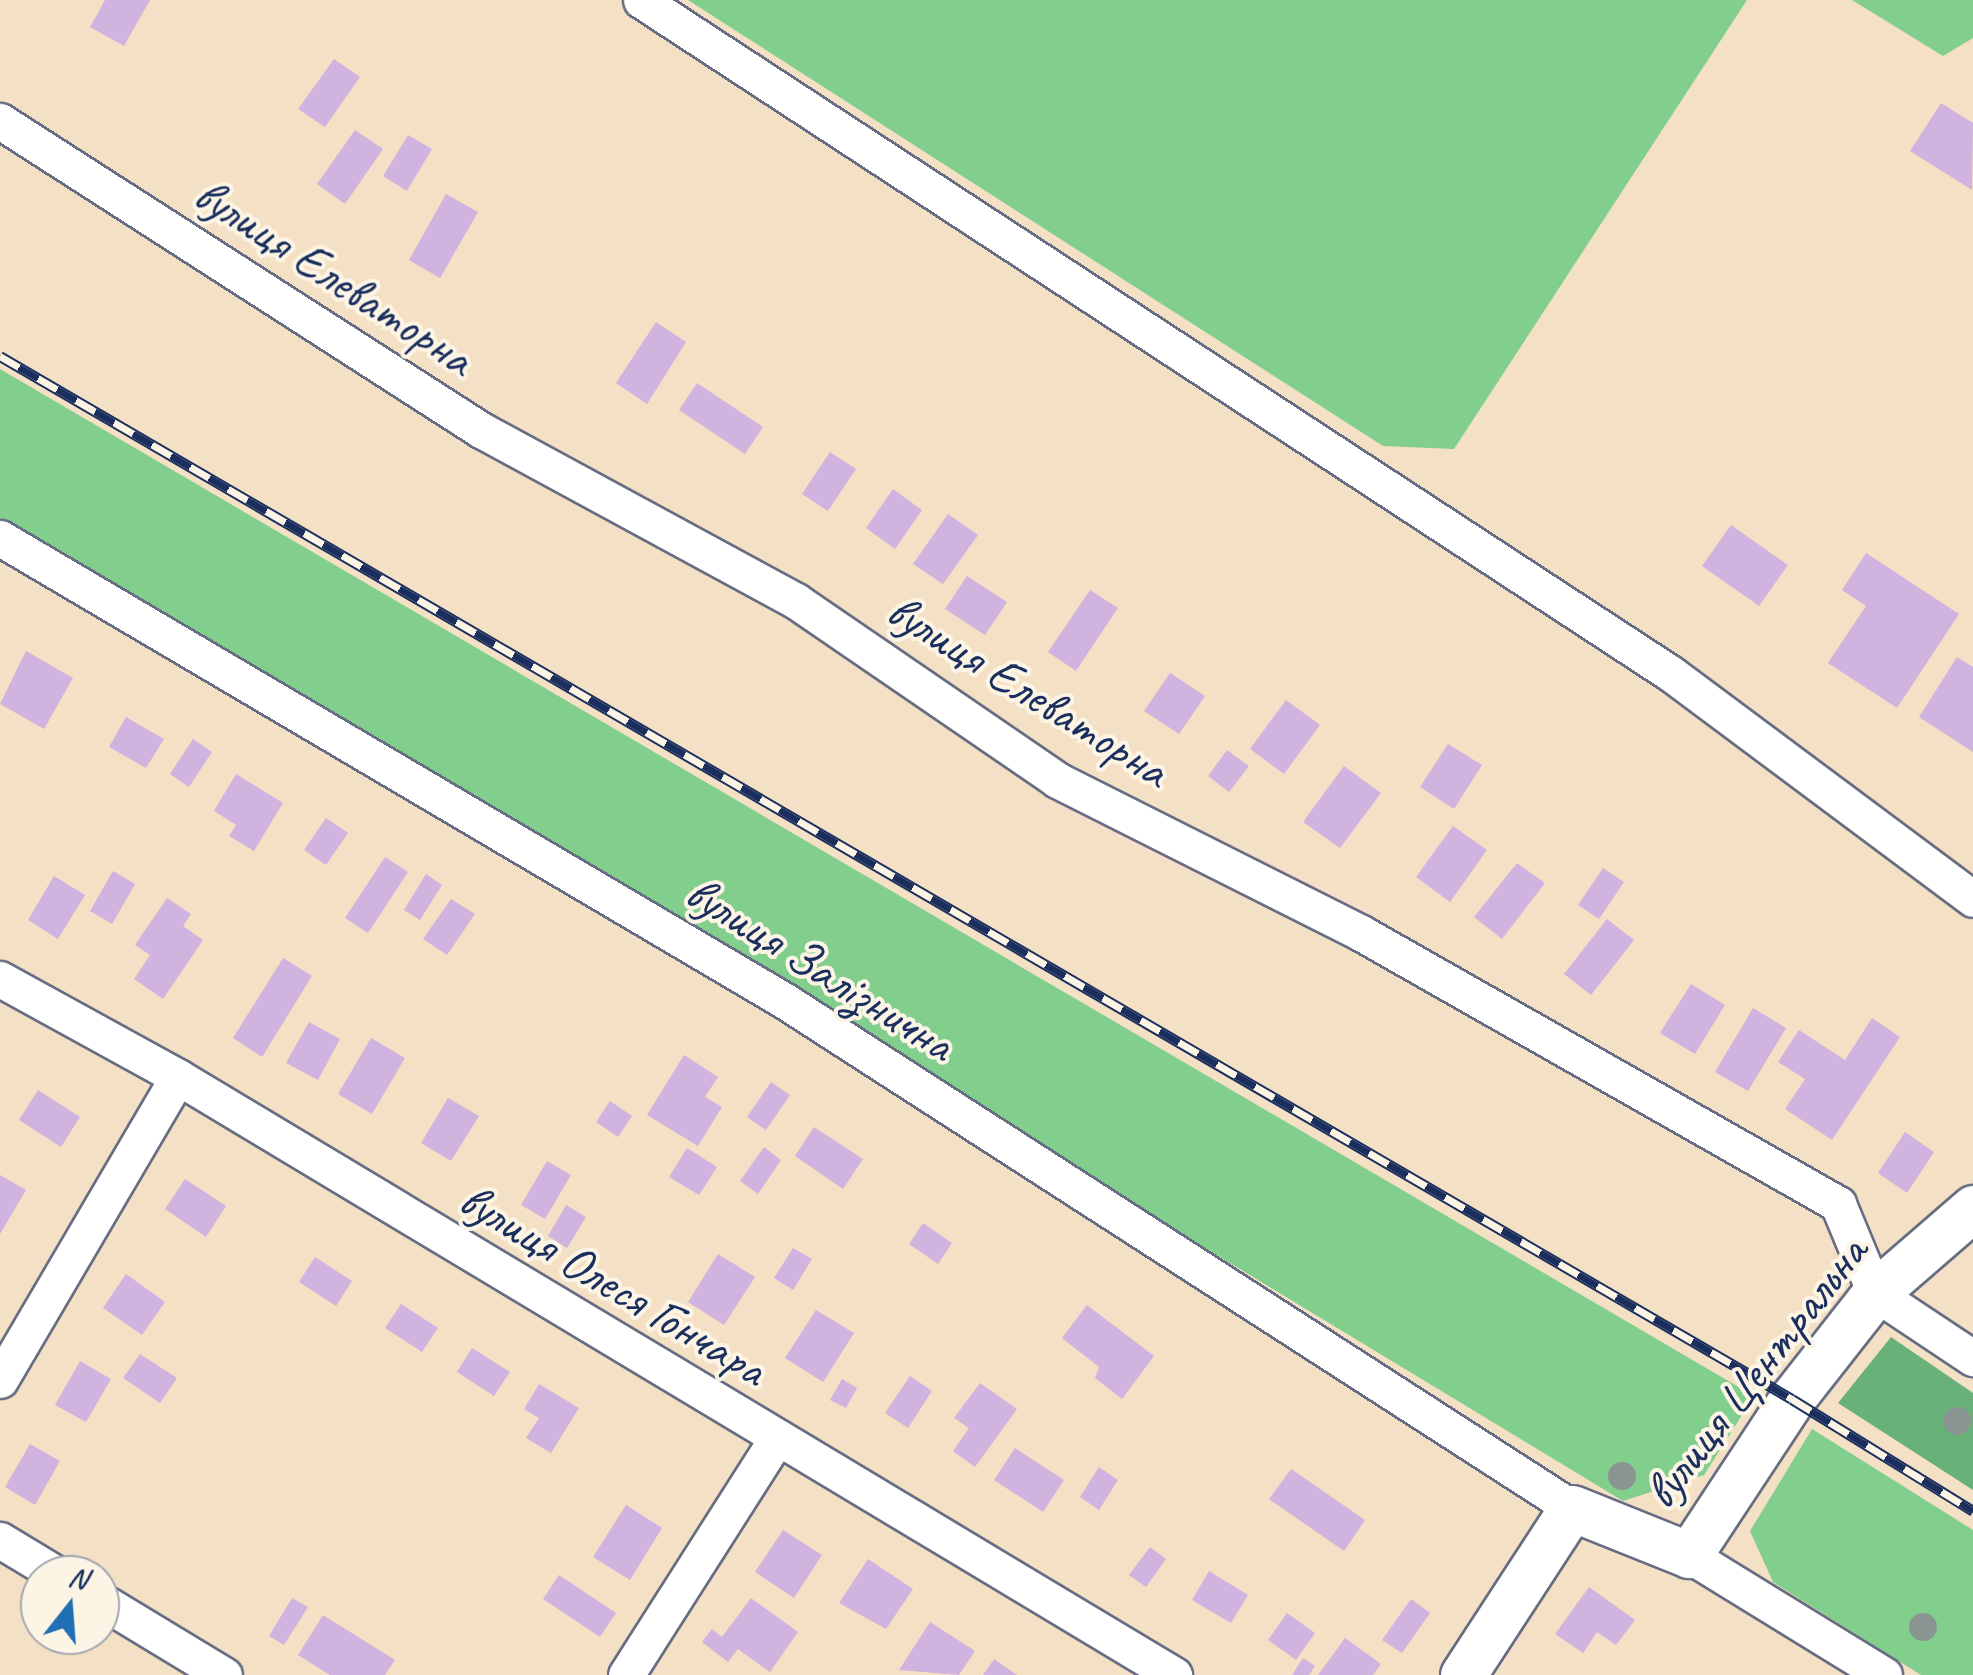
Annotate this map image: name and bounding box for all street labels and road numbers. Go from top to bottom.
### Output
street label: вулиця Елеваторна [183,164,485,388]
street label: вулиця Елеваторна [876,580,1180,800]
street label: вулиця Залізнична [675,862,965,1074]
street label: вулиця Олеся Гончара [449,1169,777,1399]
street label: вулиця Центральна [1630,1224,1880,1520]

